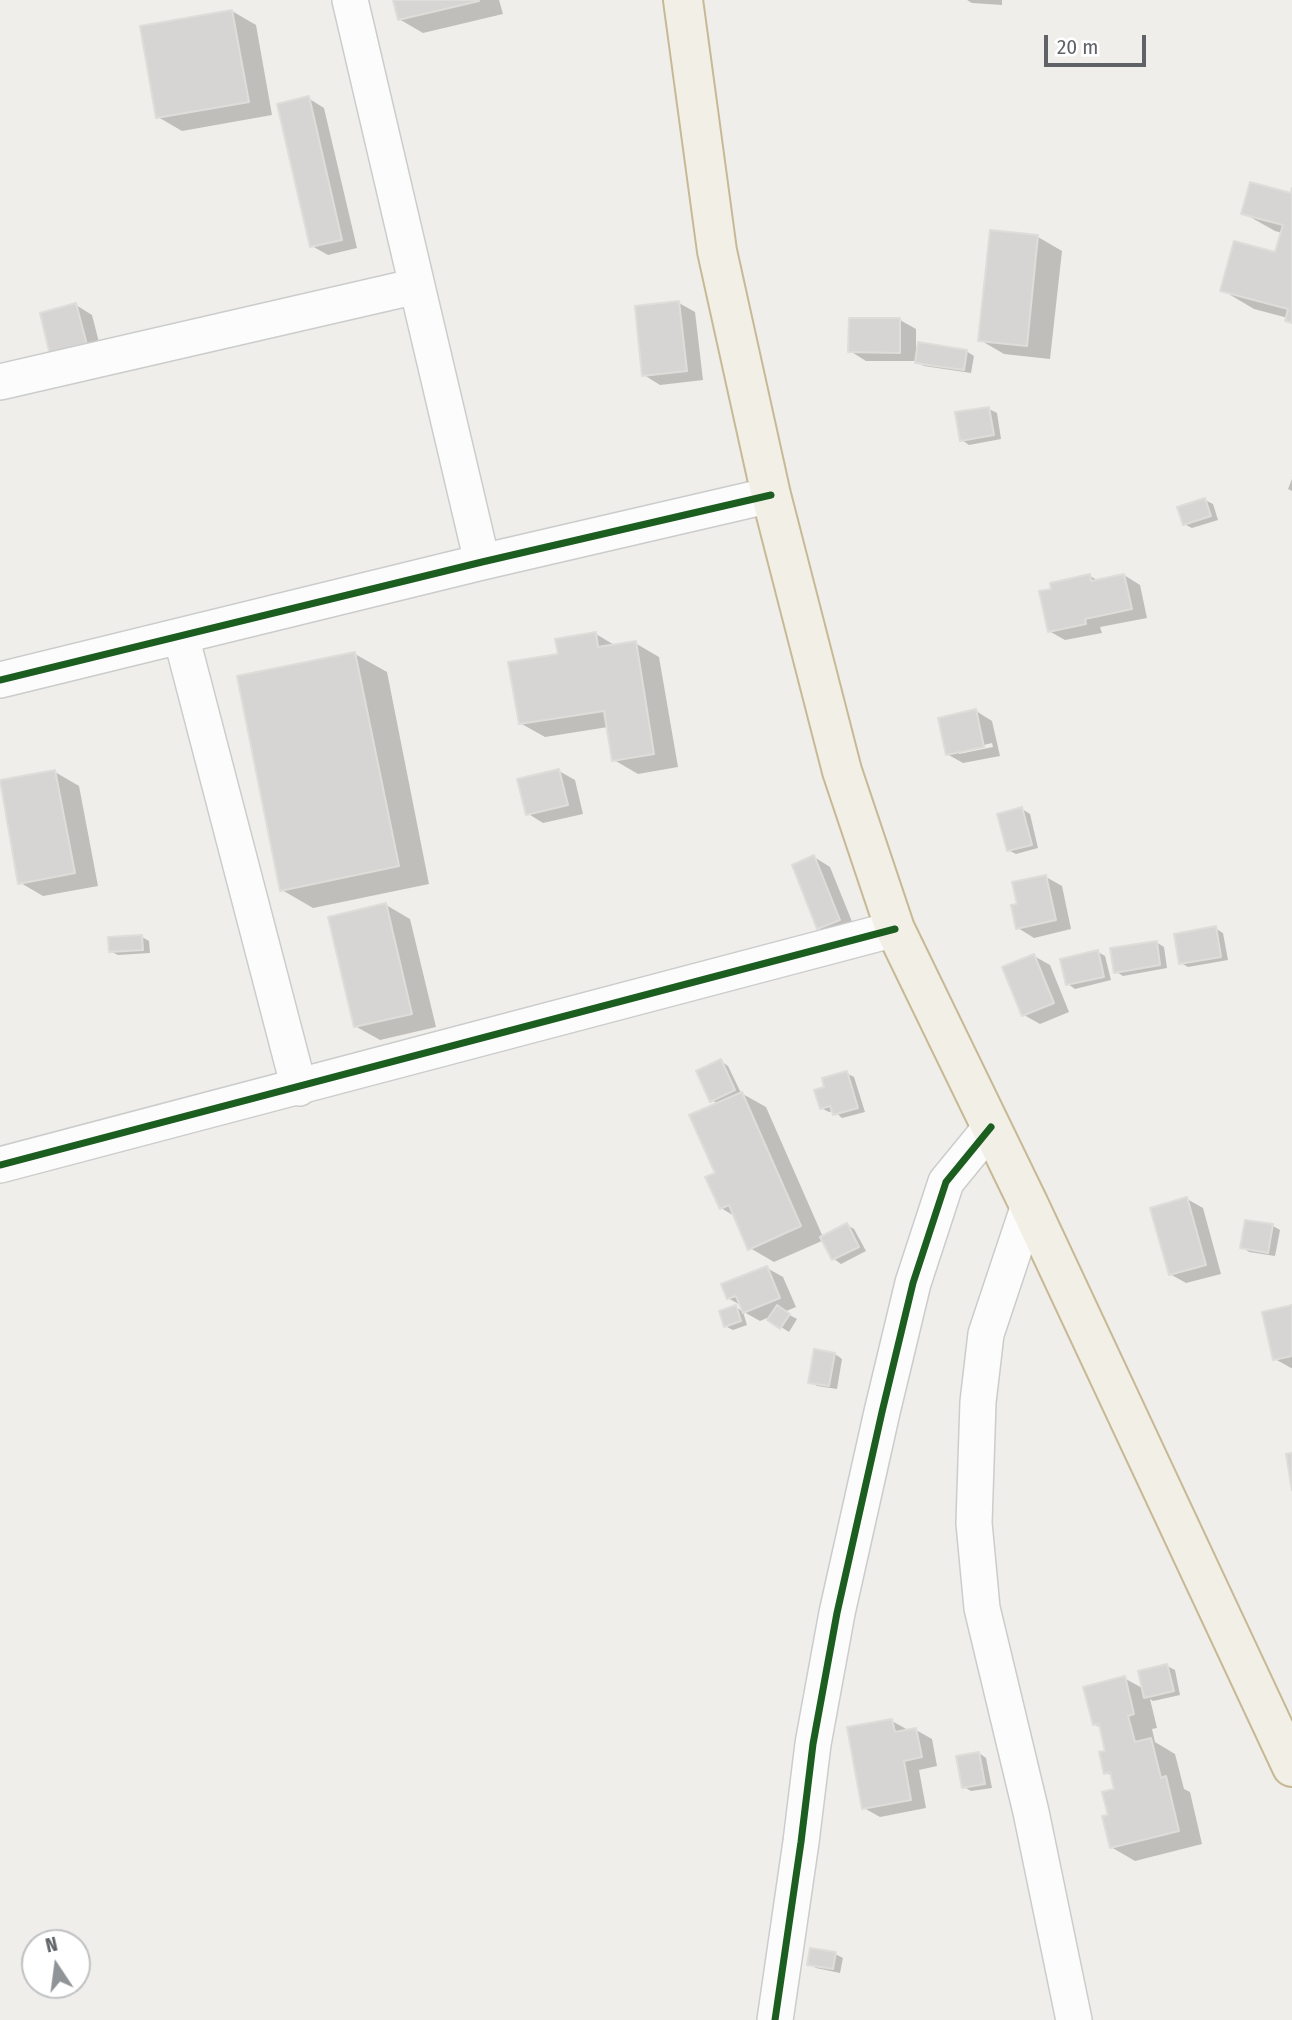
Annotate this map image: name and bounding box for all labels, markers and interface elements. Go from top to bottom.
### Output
scale bar [1047,21,1148,65]
text: 20 m [1057,34,1098,60]
north arrow [21,1929,91,1999]
text: N [43,1933,60,1957]

